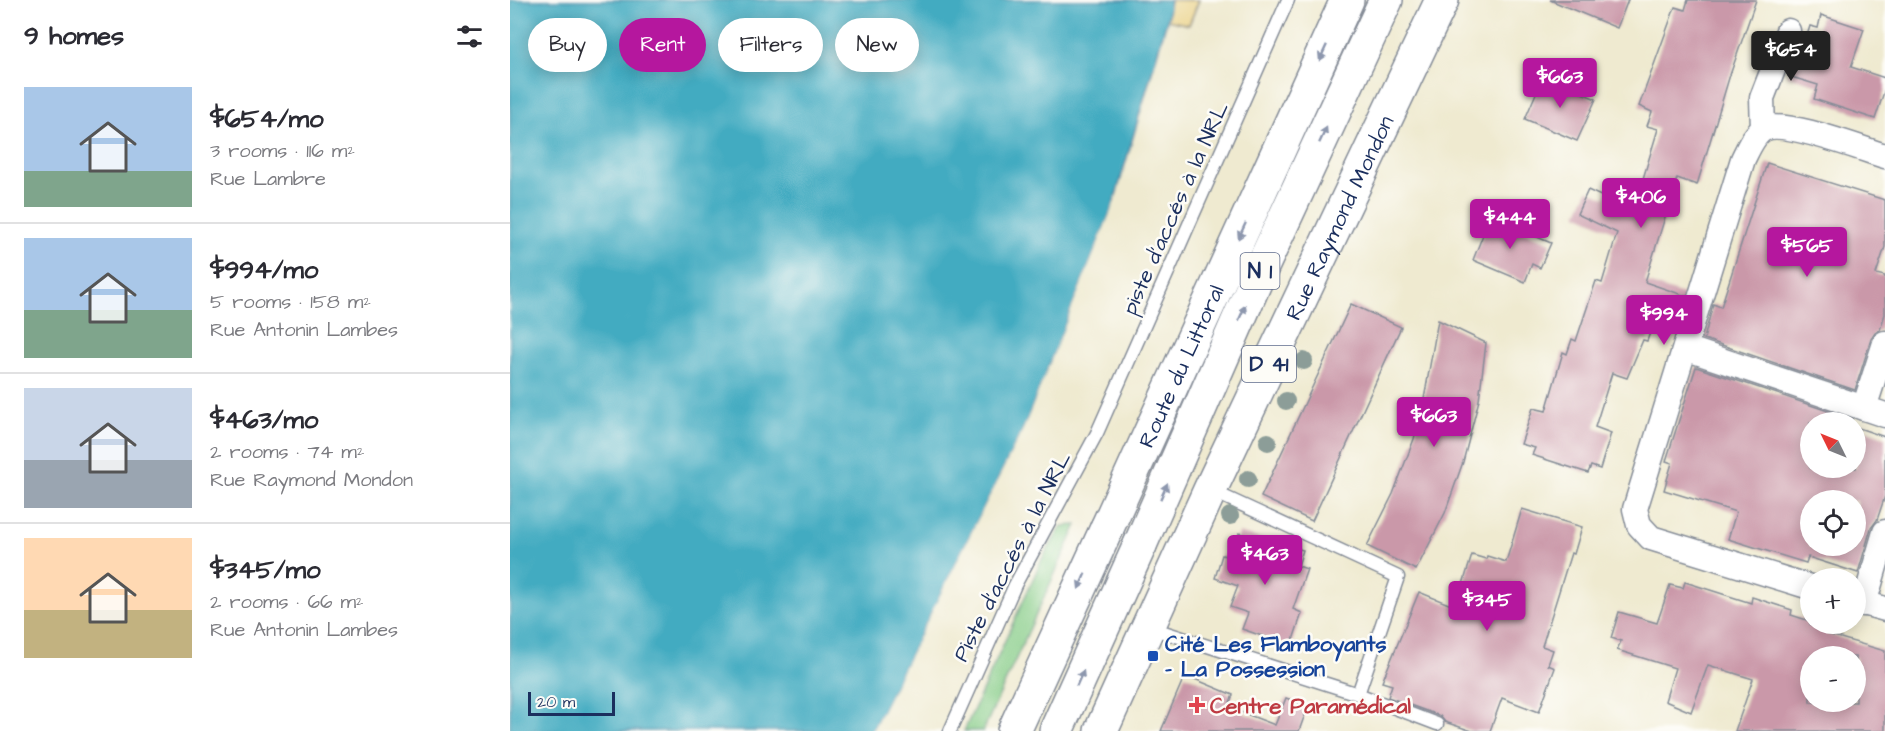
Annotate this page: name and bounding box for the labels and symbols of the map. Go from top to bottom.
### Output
pin: $654 [1755,31,1827,82]
one-way arrow [1318,45,1327,62]
pin: $663 [1524,58,1596,109]
street label: piste d'accés à la NRL [1114,97,1236,320]
street label: Rue Raymond Mondon [1279,111,1402,326]
one-way arrow [1319,127,1328,144]
pin: $406 [1605,178,1677,229]
pin: $444 [1474,199,1546,250]
one-way arrow [1237,222,1246,239]
pin: $565 [1771,227,1843,278]
road number: N 1 [1240,253,1280,289]
street label: Route du Littoral [1132,280,1232,453]
pin: $994 [1628,295,1700,346]
one-way arrow [1237,303,1247,321]
road number: D 41 [1242,346,1296,382]
pin: $663 [1398,397,1470,448]
north arrow [1800,412,1866,478]
street label: Piste d'accés à la NRL [946,446,1079,667]
one-way arrow [1159,483,1168,500]
pin: $463 [1229,535,1301,586]
one-way arrow [1078,572,1087,589]
pin: $345 [1451,581,1523,632]
place label: Cité Les Flamboyants - La Possession [1165,629,1386,685]
marker: Cité Les Flamboyants - La Possession [1146,649,1160,663]
one-way arrow [1075,668,1085,686]
scale bar [528,689,615,716]
place label: Centre Paramédical [1210,691,1412,722]
marker: Centre Paramédical [1188,696,1206,714]

